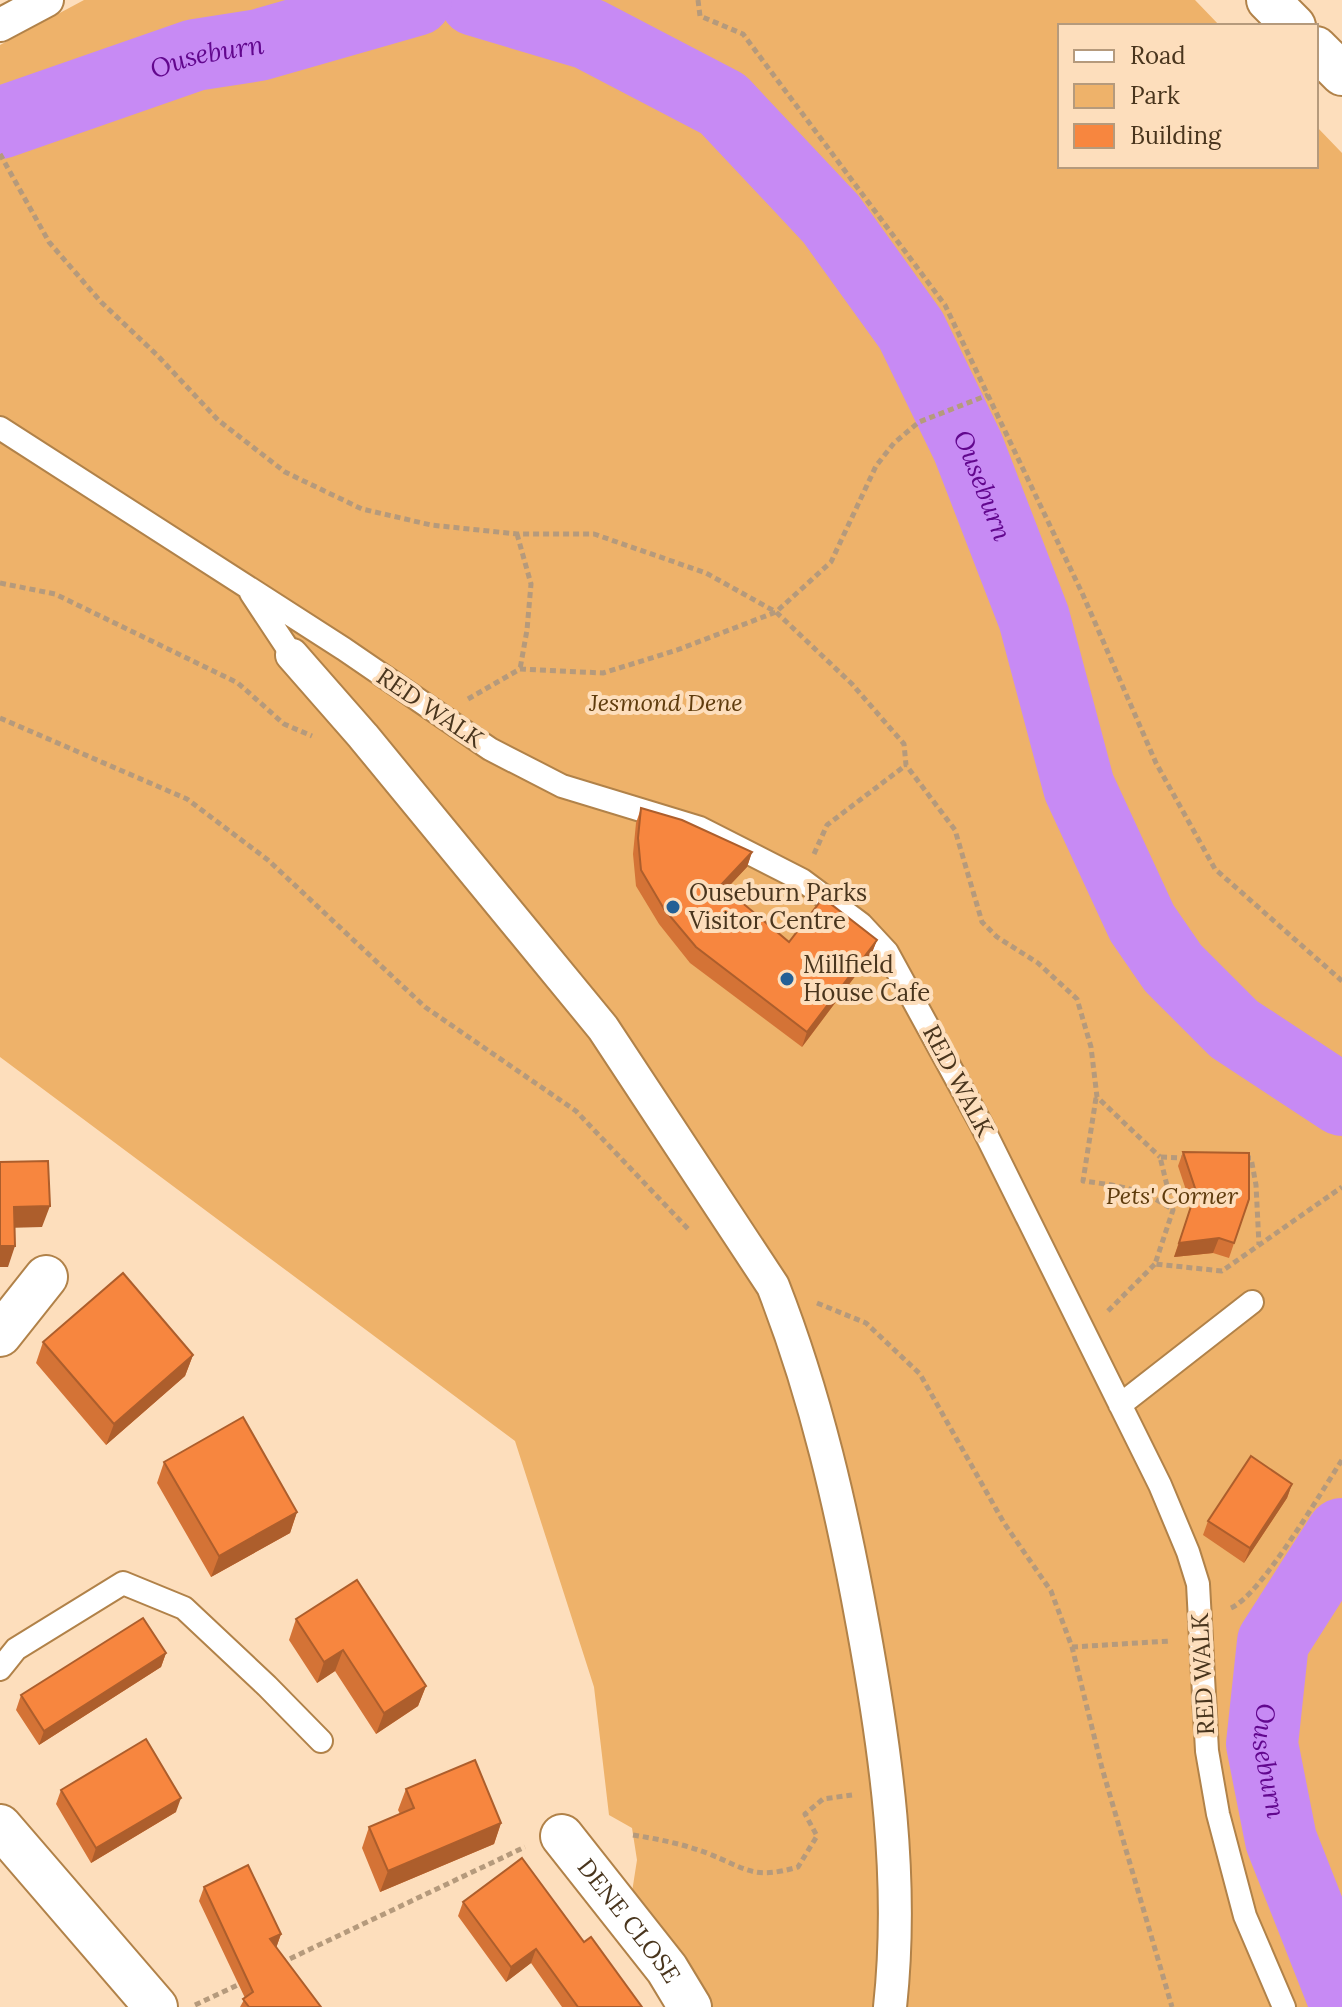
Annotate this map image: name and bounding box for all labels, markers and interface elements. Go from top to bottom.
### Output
legend [1058,24,1318,168]
water label: Ouseburn [145,27,266,85]
text: Road [1130,40,1186,71]
text: Park [1130,80,1180,111]
text: Building [1130,120,1222,151]
water label: Ouseburn [946,424,1020,545]
street label: RED WALK [371,661,490,755]
park label: Jesmond Dene [588,687,743,718]
place label: Ouseburn Parks Visitor Centre [688,877,867,936]
marker: Ouseburn Parks Visitor Centre [664,898,682,916]
place label: Millfield House Cafe [803,949,930,1008]
marker: Millfield House Cafe [778,970,796,988]
street label: RED WALK [916,1019,1001,1143]
park label: Pets' Corner [1106,1180,1238,1211]
street label: RED WALK [1184,1612,1221,1736]
water label: Ouseburn [1245,1702,1293,1821]
street label: DENE CLOSE [571,1852,688,1988]

